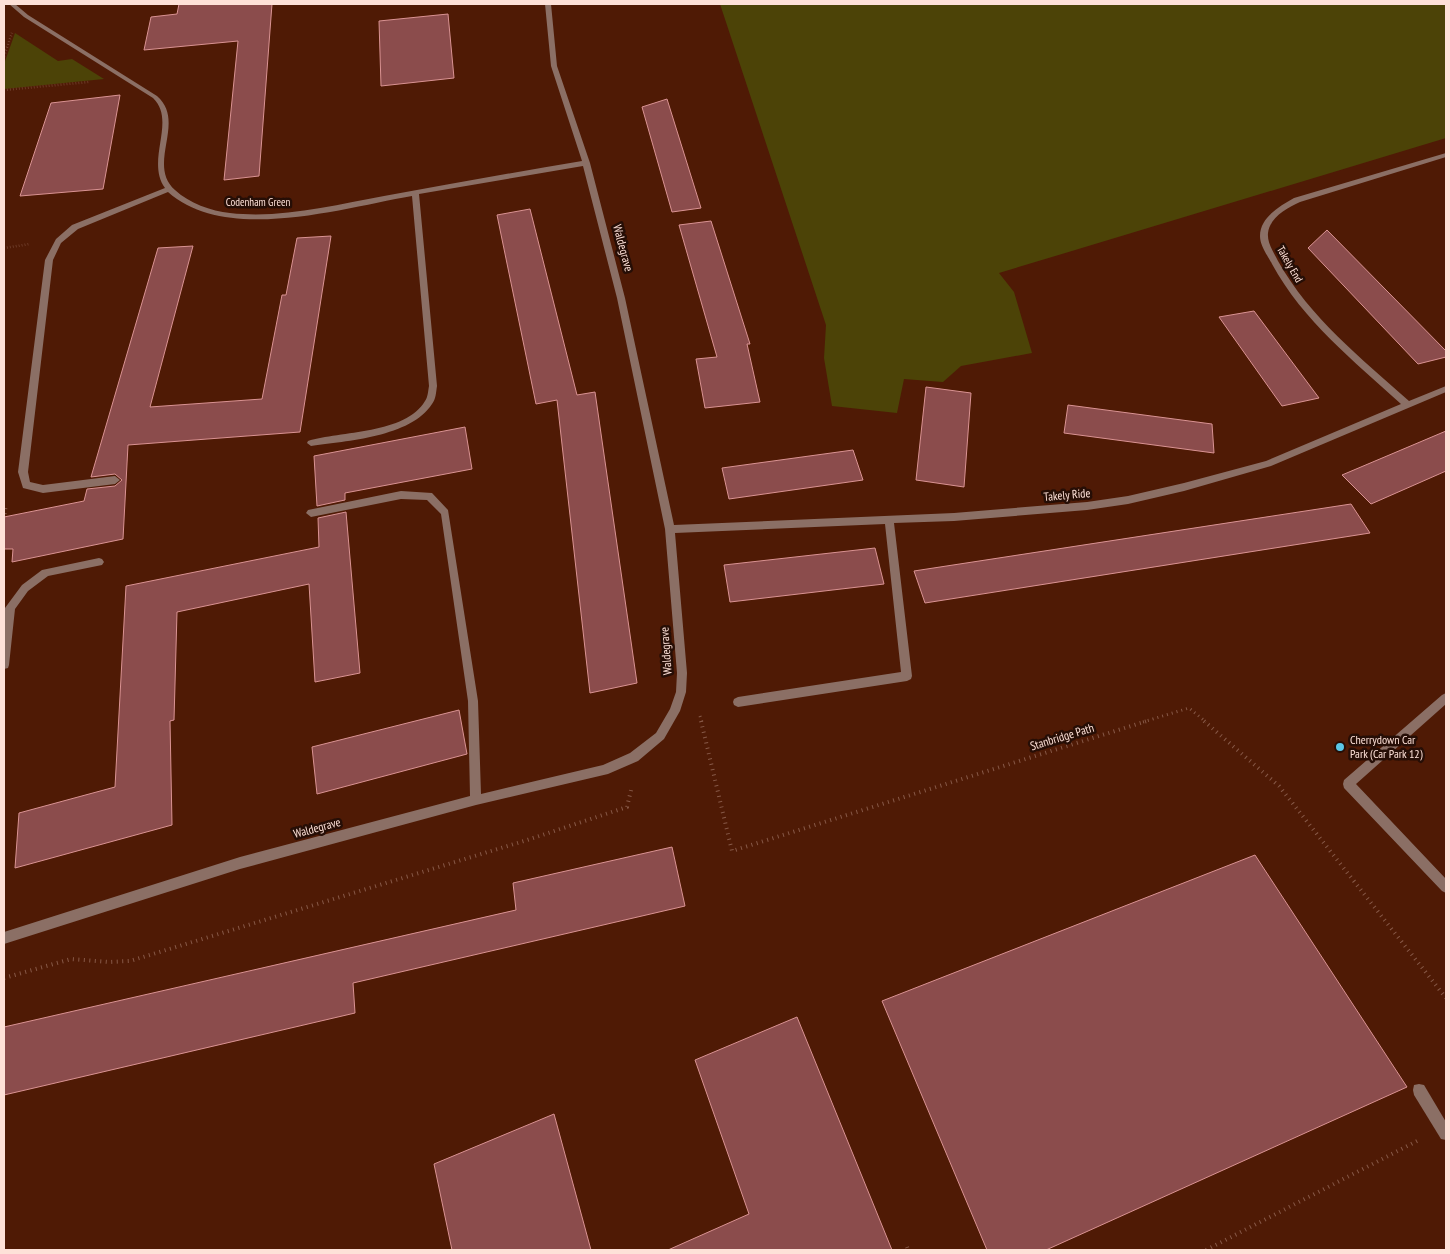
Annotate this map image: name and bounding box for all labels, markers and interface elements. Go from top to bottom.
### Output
street label: Codenham Green [226,195,290,209]
street label: Waldegrave [610,223,637,273]
street label: Takely End [1274,243,1306,285]
street label: Takely Ride [1043,485,1091,504]
street label: Waldegrave [656,626,675,676]
street label: Stanbridge Path [1028,720,1096,753]
place label: Cherrydown Car Park (Car Park 12) [1350,732,1423,761]
marker: Cherrydown Car Park (Car Park 12) [1334,741,1346,753]
street label: Waldegrave [292,814,342,841]

